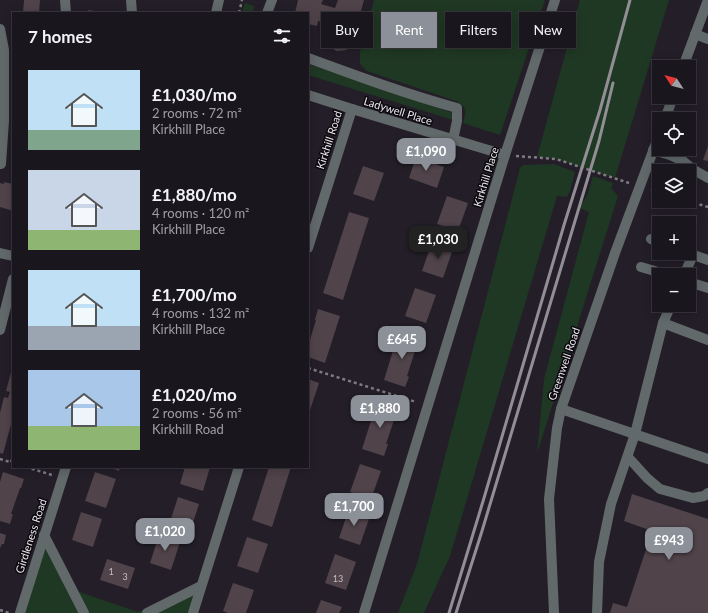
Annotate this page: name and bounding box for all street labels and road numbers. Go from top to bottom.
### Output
street label: Ladywell Place [362,94,434,127]
street label: Kirkhill Road [313,109,344,171]
street label: Kirkhill Place [470,145,501,208]
street label: Greenwell Road [545,326,582,402]
street label: Girdleness Road [12,497,49,575]

